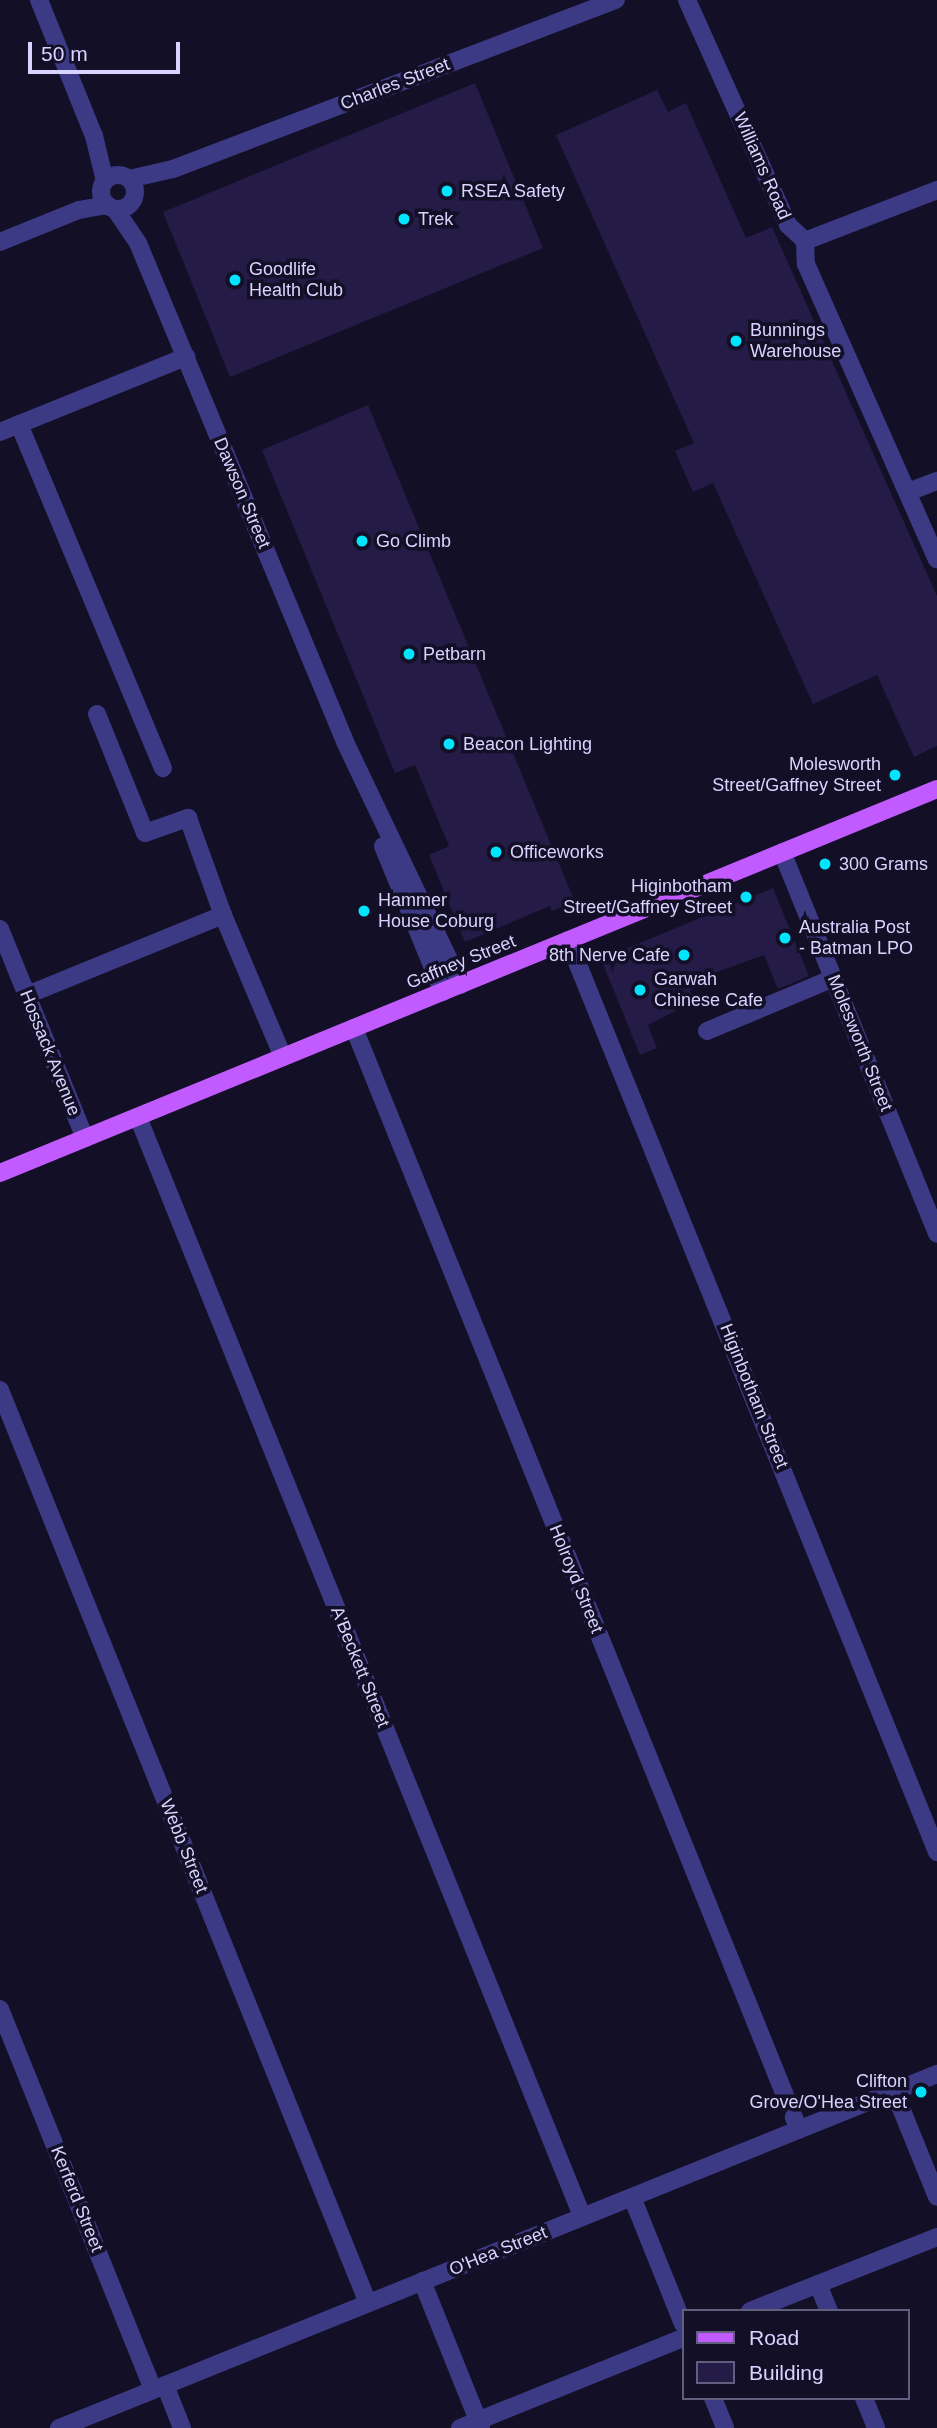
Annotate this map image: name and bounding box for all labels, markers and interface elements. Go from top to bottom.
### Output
scale bar [32,28,184,72]
text: 50 m [41,42,88,65]
street label: Charles Street [337,53,453,115]
street label: Williams Road [729,109,795,223]
place label: RSEA Safety [461,180,566,202]
marker: RSEA Safety [439,183,455,199]
place label: Trek [418,208,453,230]
marker: Trek [396,211,412,227]
place label: Goodlife Health Club [249,259,343,302]
marker: Goodlife Health Club [227,272,243,288]
place label: Bunnings Warehouse [750,320,841,362]
marker: Bunnings Warehouse [728,333,744,349]
street label: Dawson Street [209,434,275,552]
place label: Go Climb [376,530,451,552]
marker: Go Climb [354,533,370,549]
place label: Petbarn [423,643,486,665]
marker: Petbarn [401,646,417,662]
place label: Beacon Lighting [463,733,592,755]
marker: Beacon Lighting [441,736,457,752]
place label: Molesworth Street/Gaffney Street [712,754,881,796]
marker: Molesworth Street/Gaffney Street [887,767,903,783]
place label: Officeworks [510,841,604,863]
marker: Officeworks [488,844,504,860]
place label: 300 Grams [839,853,928,875]
marker: 300 Grams [817,856,833,872]
place label: Higinbotham Street/Gaffney Street [563,876,732,918]
marker: Higinbotham Street/Gaffney Street [738,889,754,905]
place label: Hammer House Coburg [378,890,494,932]
marker: Hammer House Coburg [356,903,372,919]
place label: Australia Post - Batman LPO [799,917,913,960]
street label: Gaffney Street [403,930,519,994]
marker: Australia Post - Batman LPO [777,930,793,946]
place label: 8th Nerve Cafe [549,944,670,966]
marker: 8th Nerve Cafe [676,947,692,963]
place label: Garwah Chinese Cafe [654,969,763,1012]
street label: Molesworth Street [823,972,897,1114]
marker: Garwah Chinese Cafe [632,982,648,998]
street label: Hossack Avenue [15,986,85,1120]
street label: Higinbotham Street [715,1321,793,1471]
street label: Holroyd Street [544,1522,608,1636]
street label: A'Beckett Street [326,1603,394,1731]
street label: Webb Street [155,1796,213,1896]
place label: Clifton Grove/O'Hea Street [750,2071,907,2114]
marker: Clifton Grove/O'Hea Street [913,2084,929,2100]
street label: Kerferd Street [46,2143,108,2255]
street label: O'Hea Street [446,2222,550,2280]
legend [682,2309,909,2400]
text: Road [749,2326,799,2349]
text: Building [749,2361,824,2384]

